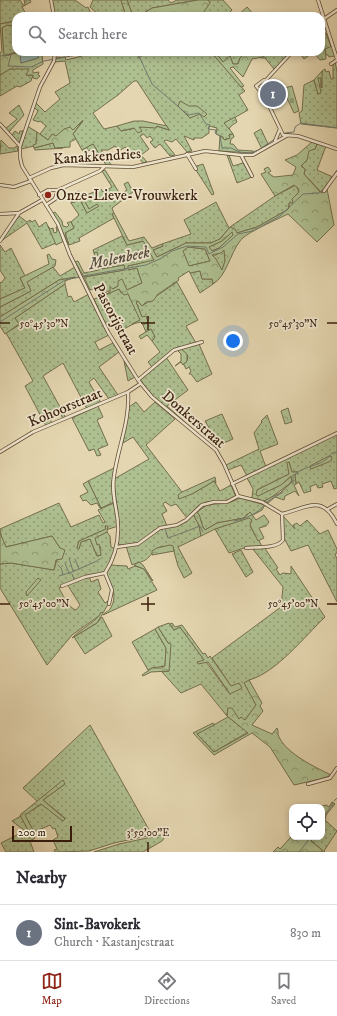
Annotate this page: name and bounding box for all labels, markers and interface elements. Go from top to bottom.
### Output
search box [12,12,325,56]
icon: search [26,23,48,45]
text: Search here [58,25,127,44]
pin: 1 [260,79,286,109]
street label: Kanakkendries [52,144,142,169]
place label: Onze-Lieve-Vrouwkerk [56,186,198,205]
marker: Onze-Lieve-Vrouwkerk [43,190,53,200]
water label: Molenbeek [86,242,152,274]
street label: Pastorijstraat [89,280,142,358]
text: 50°45'30"N [19,318,69,330]
text: 50°45'30"N [268,318,318,330]
your location [223,331,243,351]
street label: Kohoorstraat [25,383,105,432]
street label: Donkerstraat [158,387,230,452]
text: 50°45'00"N [19,598,69,610]
text: 50°45'00"N [268,598,318,610]
map controls [289,804,325,840]
button: locate [289,804,325,840]
scale bar [12,824,72,843]
text: 200 m [18,826,46,840]
text: 3°50'00"E [127,827,169,839]
text: Nearby [16,867,66,889]
text: Sint-Bavokerk [54,915,140,934]
text: 1 [27,925,31,941]
text: 830 m [290,925,321,941]
text: Church · Kastanjestraat [54,934,174,950]
tab: Map [41,970,63,1008]
tab: Directions [144,970,190,1008]
tab: Saved [271,970,296,1008]

